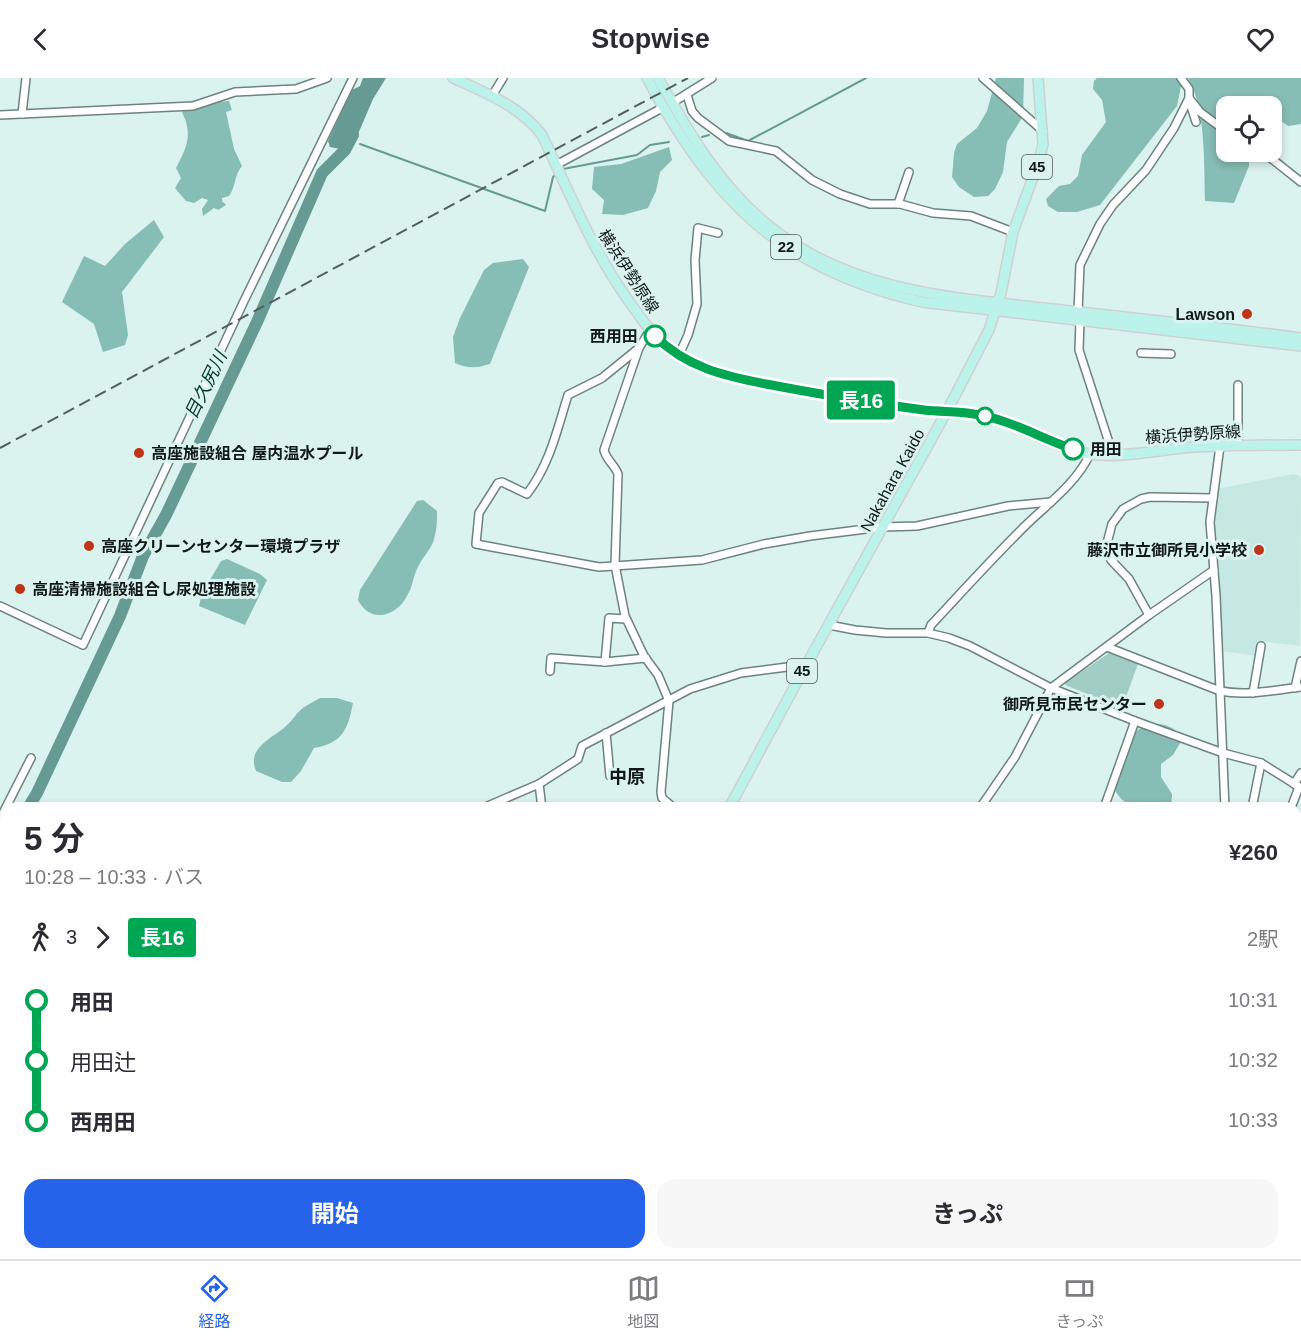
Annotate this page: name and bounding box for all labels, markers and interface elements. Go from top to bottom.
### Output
icon: back [24,23,57,56]
icon: heart [1244,23,1277,56]
text: Stopwise [591,24,710,54]
map controls [1216,96,1282,162]
button: locate [1216,96,1282,162]
road number: 45 [1022,155,1052,179]
street label: 横浜伊勢原線 [595,226,662,316]
road number: 22 [771,235,801,259]
place label: Lawson [1175,306,1235,323]
marker: Lawson [1240,307,1254,321]
marker: 西用田 [644,325,666,347]
place label: 西用田 [590,328,638,345]
water label: 目久尻川 [181,346,232,422]
line badge: 長16 [826,380,896,420]
text: 長16 [839,389,883,412]
unlabelled marker [976,407,994,425]
street label: 横浜伊勢原線 [1145,423,1242,446]
street label: Nakahara Kaido [857,426,928,535]
marker: 用田 [1062,438,1084,460]
place label: 用田 [1090,441,1122,458]
place label: 高座施設組合 屋内温水プール [151,445,363,462]
marker: 高座施設組合 屋内温水プール [132,446,146,460]
place label: 高座クリーンセンター環境プラザ [101,538,340,555]
marker: 高座クリーンセンター環境プラザ [82,539,96,553]
place label: 藤沢市立御所見小学校 [1087,542,1247,559]
marker: 藤沢市立御所見小学校 [1252,543,1266,557]
place label: 高座清掃施設組合し尿処理施設 [32,581,256,598]
marker: 高座清掃施設組合し尿処理施設 [13,582,27,596]
road number: 45 [787,659,817,683]
place label: 御所見市民センター [1003,696,1147,713]
marker: 御所見市民センター [1152,697,1166,711]
district label: 中原 [609,767,645,787]
text: 5 分 [24,820,85,857]
text: ¥260 [1229,840,1278,865]
text: 10:28 – 10:33 · バス [24,866,204,888]
icon: walk [24,921,57,954]
icon: forward [86,921,119,954]
text: 3 [66,926,77,948]
text: 長16 [140,926,184,949]
text: 2駅 [1247,928,1278,950]
text: 10:31 [1228,989,1278,1011]
text: 用田 [70,990,114,1015]
text: 10:32 [1228,1049,1278,1071]
text: 用田辻 [70,1050,136,1075]
text: 10:33 [1228,1109,1278,1131]
text: 西用田 [70,1110,136,1135]
button: 開始 [24,1179,645,1248]
button: きっぷ [657,1179,1278,1248]
tab: 経路 [198,1272,231,1332]
tab: 地図 [627,1272,660,1332]
tab: きっぷ [1056,1272,1103,1332]

